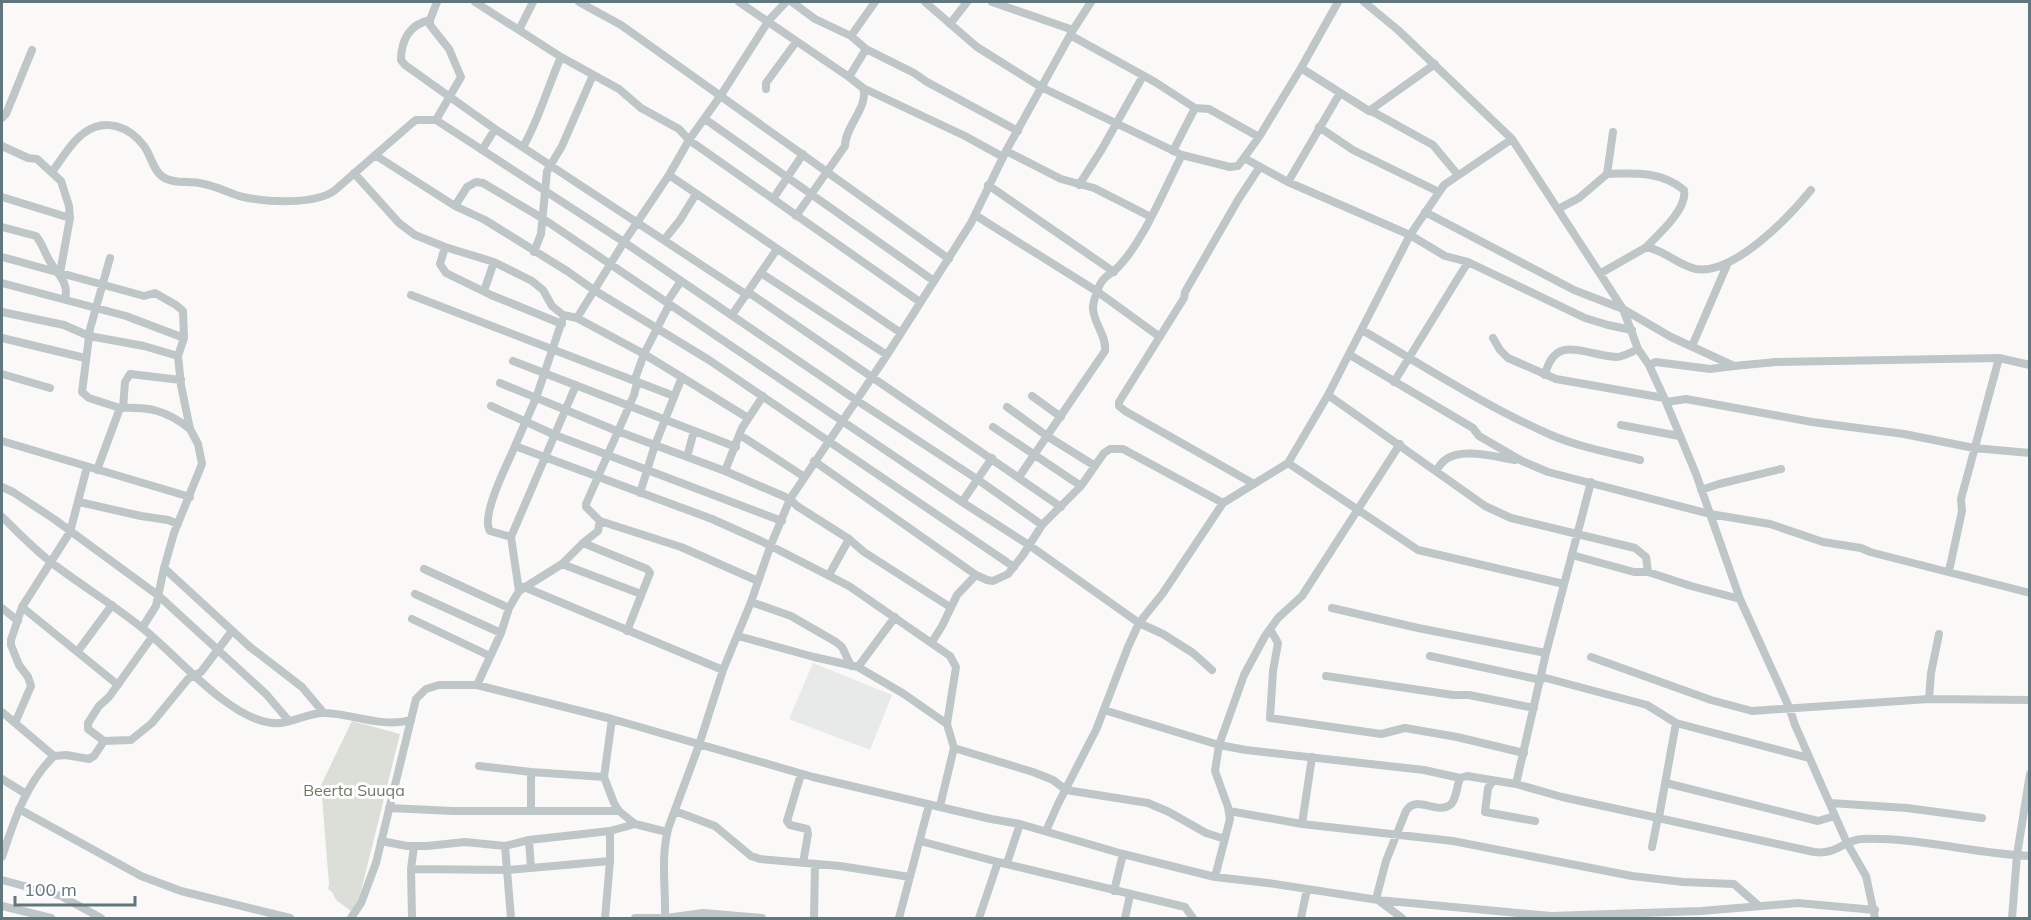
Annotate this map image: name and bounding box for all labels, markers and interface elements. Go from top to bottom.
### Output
park label: Beerta Suuqa [303,780,405,800]
scale bar [15,869,135,907]
text: 100 m [24,878,77,901]

